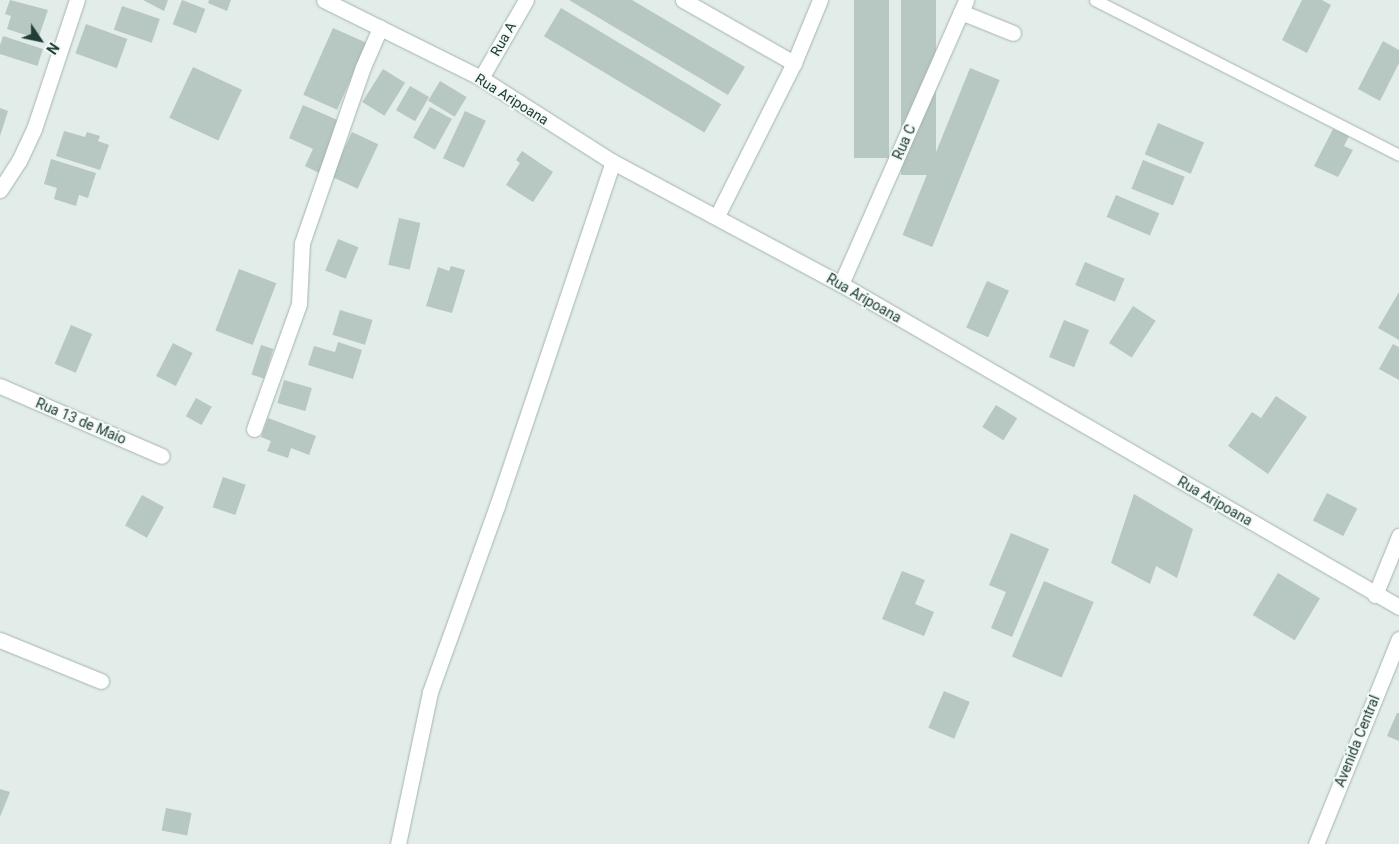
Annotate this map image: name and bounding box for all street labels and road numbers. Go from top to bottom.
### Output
street label: Rua A [487,19,519,59]
street label: Rua Aripoana [472,70,552,128]
street label: Rua C [889,122,919,162]
street label: Rua Aripoana [824,270,904,326]
street label: Rua 13 de Maio [33,394,129,448]
street label: Rua Aripoana [1175,473,1255,529]
street label: Avenida Central [1331,693,1383,789]

